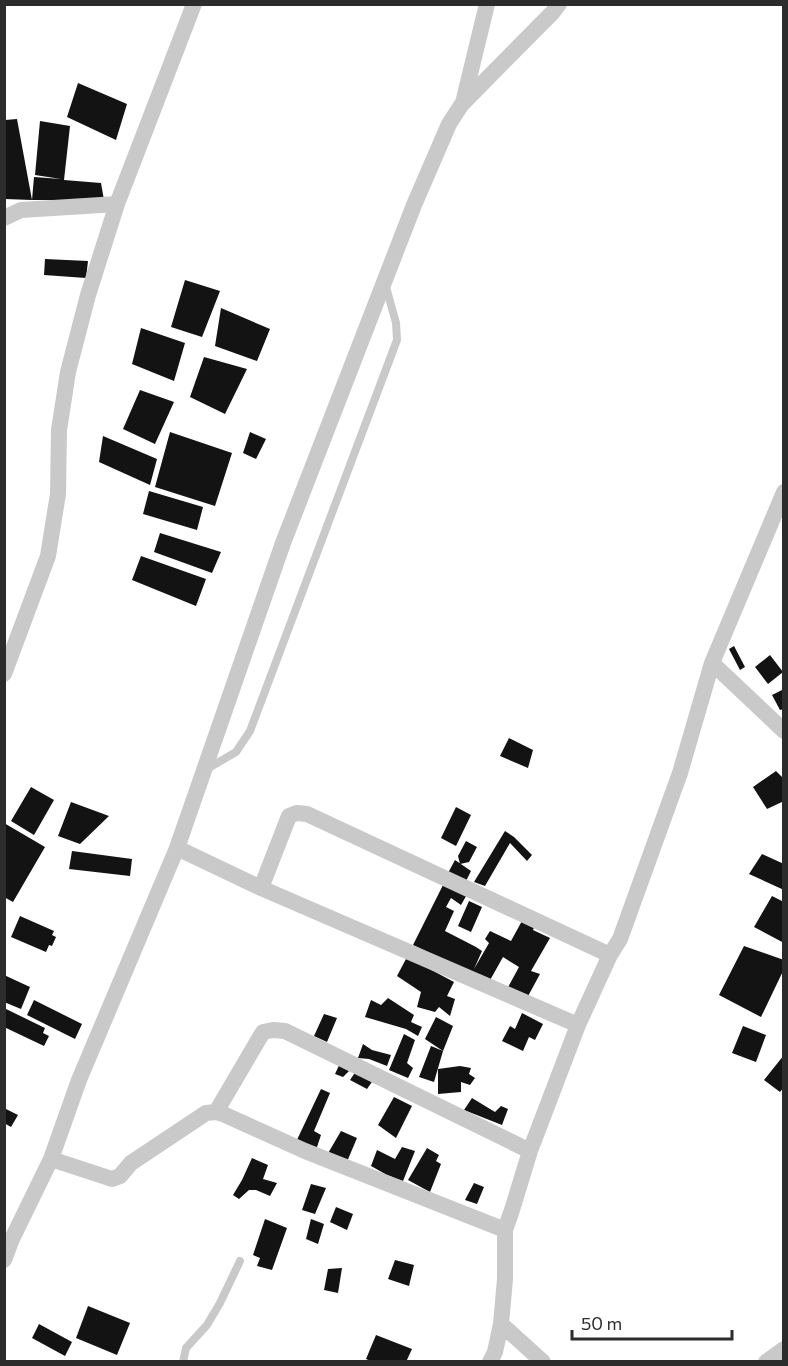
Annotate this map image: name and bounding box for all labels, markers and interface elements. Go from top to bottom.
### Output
scale bar [572,1303,732,1341]
text: 50 m [581,1312,622,1334]

